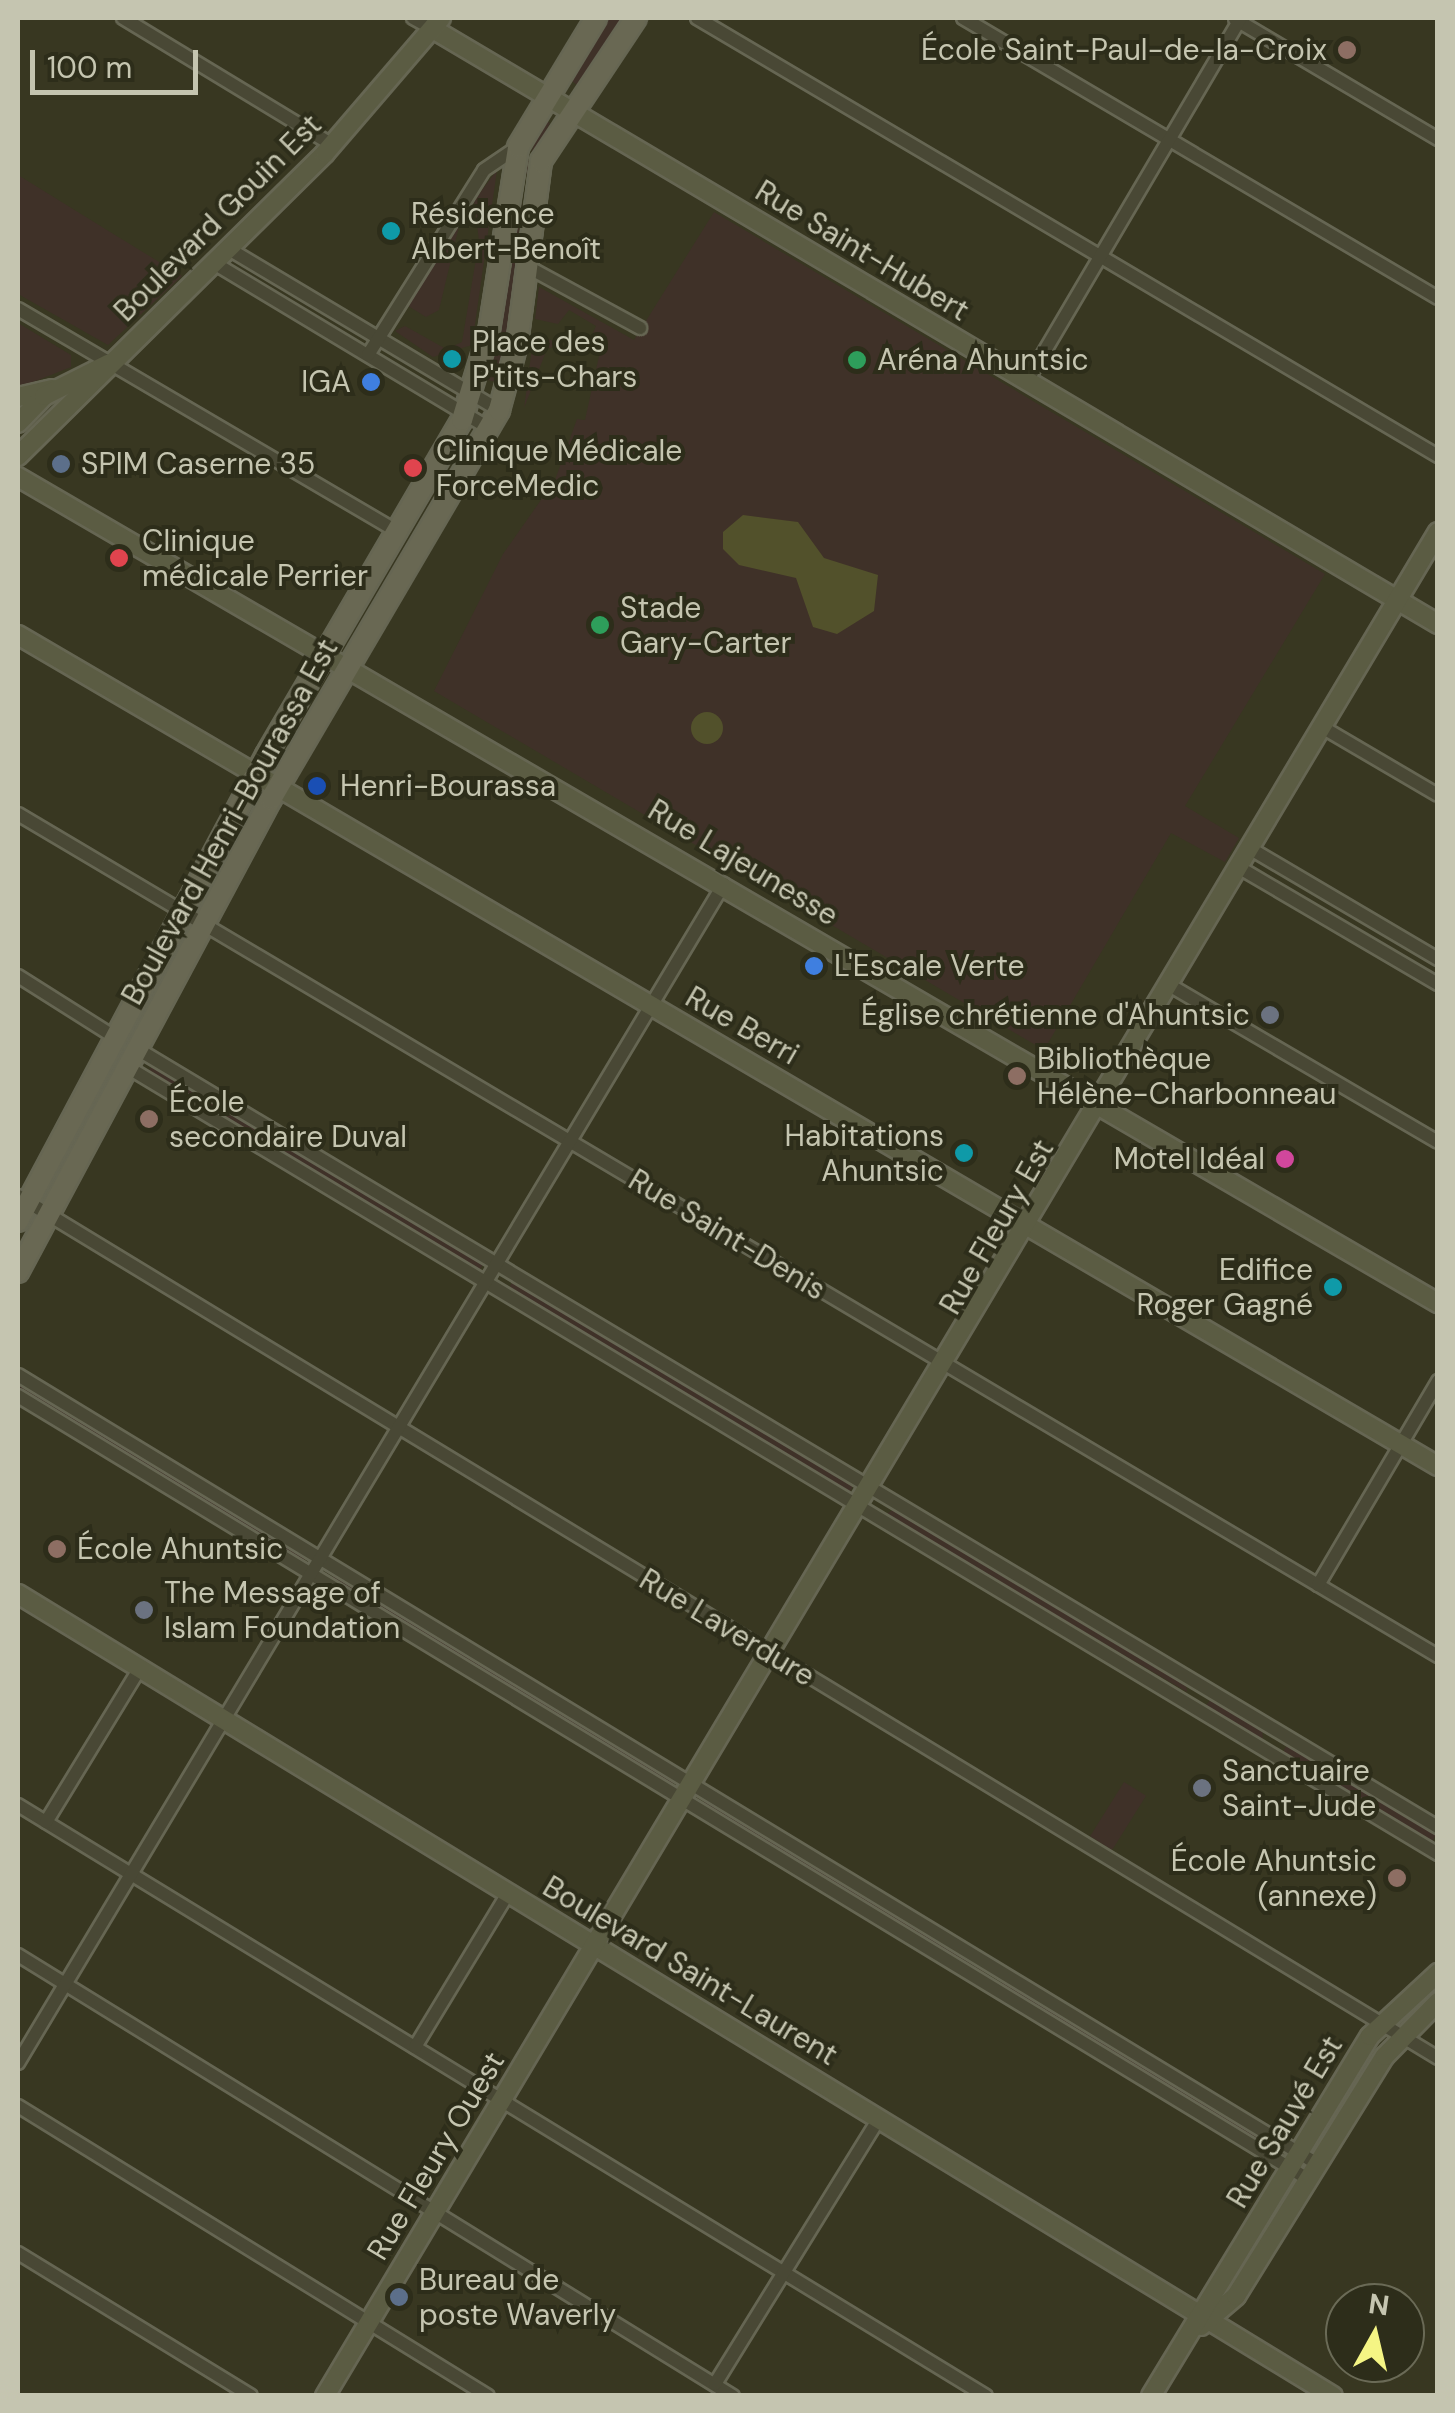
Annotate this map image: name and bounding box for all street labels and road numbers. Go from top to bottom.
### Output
street label: Boulevard Gouin Est [107,107,329,329]
street label: Rue Saint-Hubert [749,173,975,329]
street label: Boulevard Henri-Bourassa Est [114,633,346,1011]
street label: Rue Lajeunesse [642,792,844,934]
street label: Rue Berri [679,979,805,1073]
street label: Rue Fleury Est [932,1133,1062,1321]
street label: Rue Saint-Denis [622,1162,832,1308]
street label: Rue Laverdure [633,1562,821,1694]
street label: Boulevard Saint-Laurent [536,1869,844,2073]
street label: Rue Sauvé Est [1220,2030,1350,2214]
street label: Rue Fleury Ouest [360,2045,512,2267]

